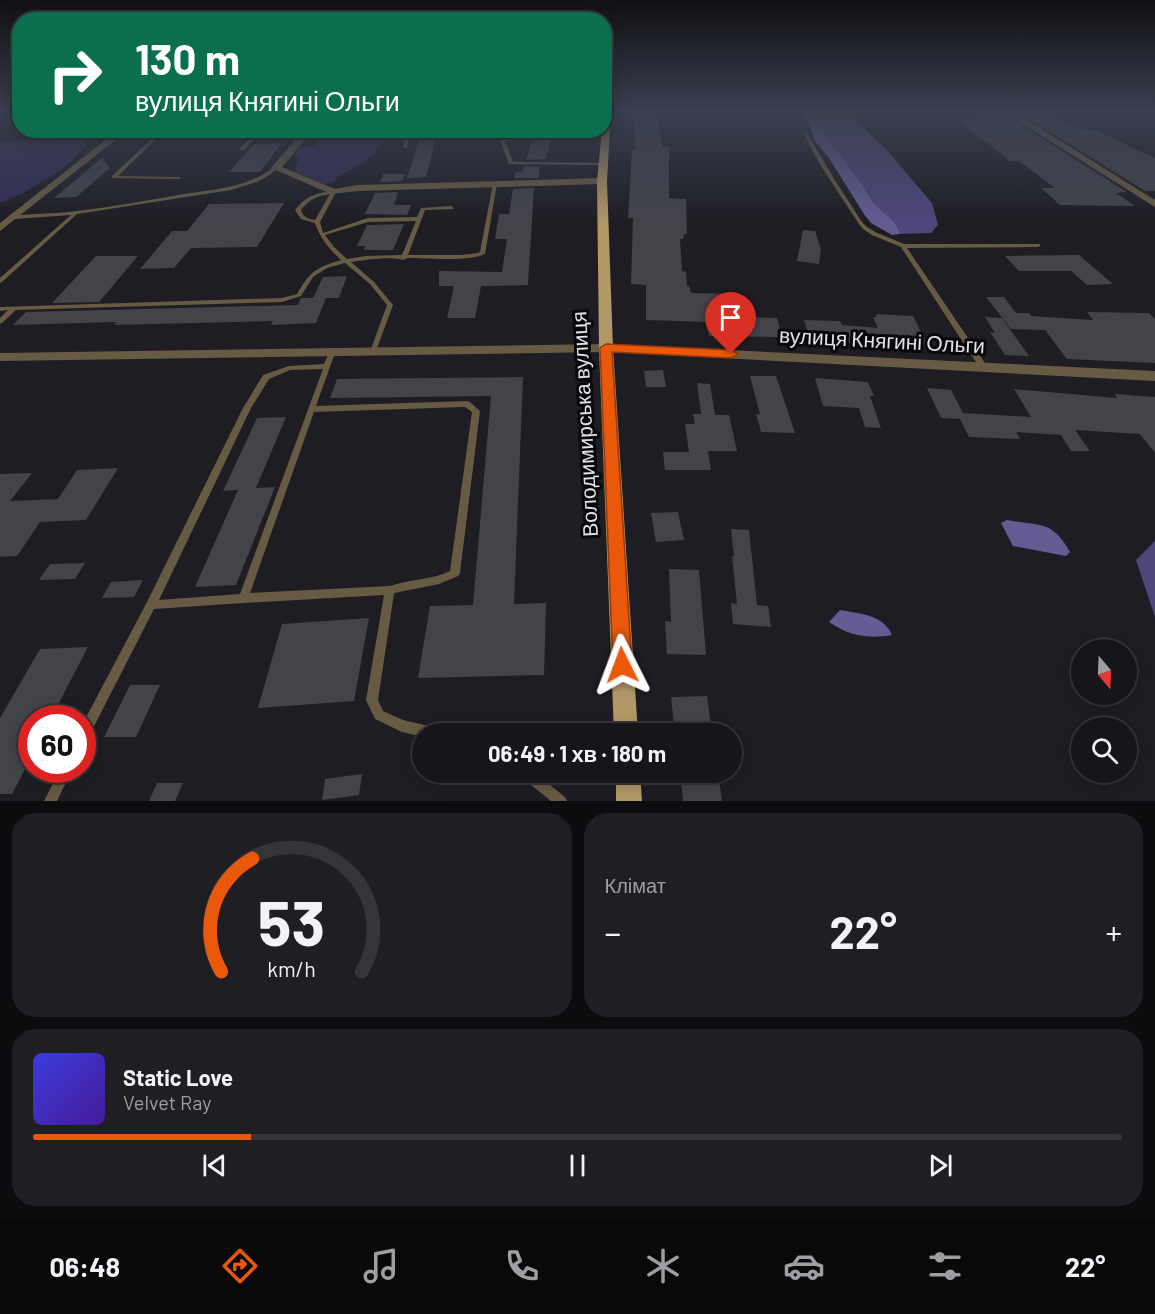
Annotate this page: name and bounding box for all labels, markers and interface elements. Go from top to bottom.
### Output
text: 130 m [135,33,240,83]
icon: right [36,36,114,114]
text: вулиця Княгині Ольги [135,84,400,116]
pin [705,292,756,354]
icon: arrive [714,301,747,334]
street label: Володимирська вулиця [565,311,602,538]
street label: вулиця Княгині Ольги [779,322,986,357]
position arrow [590,633,654,697]
north arrow [1071,639,1137,705]
map controls [1071,639,1137,783]
speed limit sign: 60 [18,705,96,783]
button: search [1071,717,1137,783]
text: 06:49 · 1 хв · 180 m [488,740,666,766]
text: Клімат [605,873,666,897]
text: 53 [258,884,325,958]
text: 22° [830,904,897,958]
text: − [605,912,621,952]
text: + [1105,912,1122,952]
text: km/h [267,956,316,981]
text: Static Love [123,1064,233,1090]
text: Velvet Ray [123,1090,212,1114]
icon: previous [198,1149,231,1182]
icon: pause [561,1149,594,1182]
icon: next [924,1149,957,1182]
icon: directions [219,1245,261,1287]
icon: music [360,1245,402,1287]
icon: phone [501,1245,543,1287]
icon: climate [642,1245,684,1287]
icon: car [783,1245,825,1287]
icon: filters [924,1245,966,1287]
text: 06:48 [49,1250,120,1282]
text: 22° [1065,1250,1105,1282]

